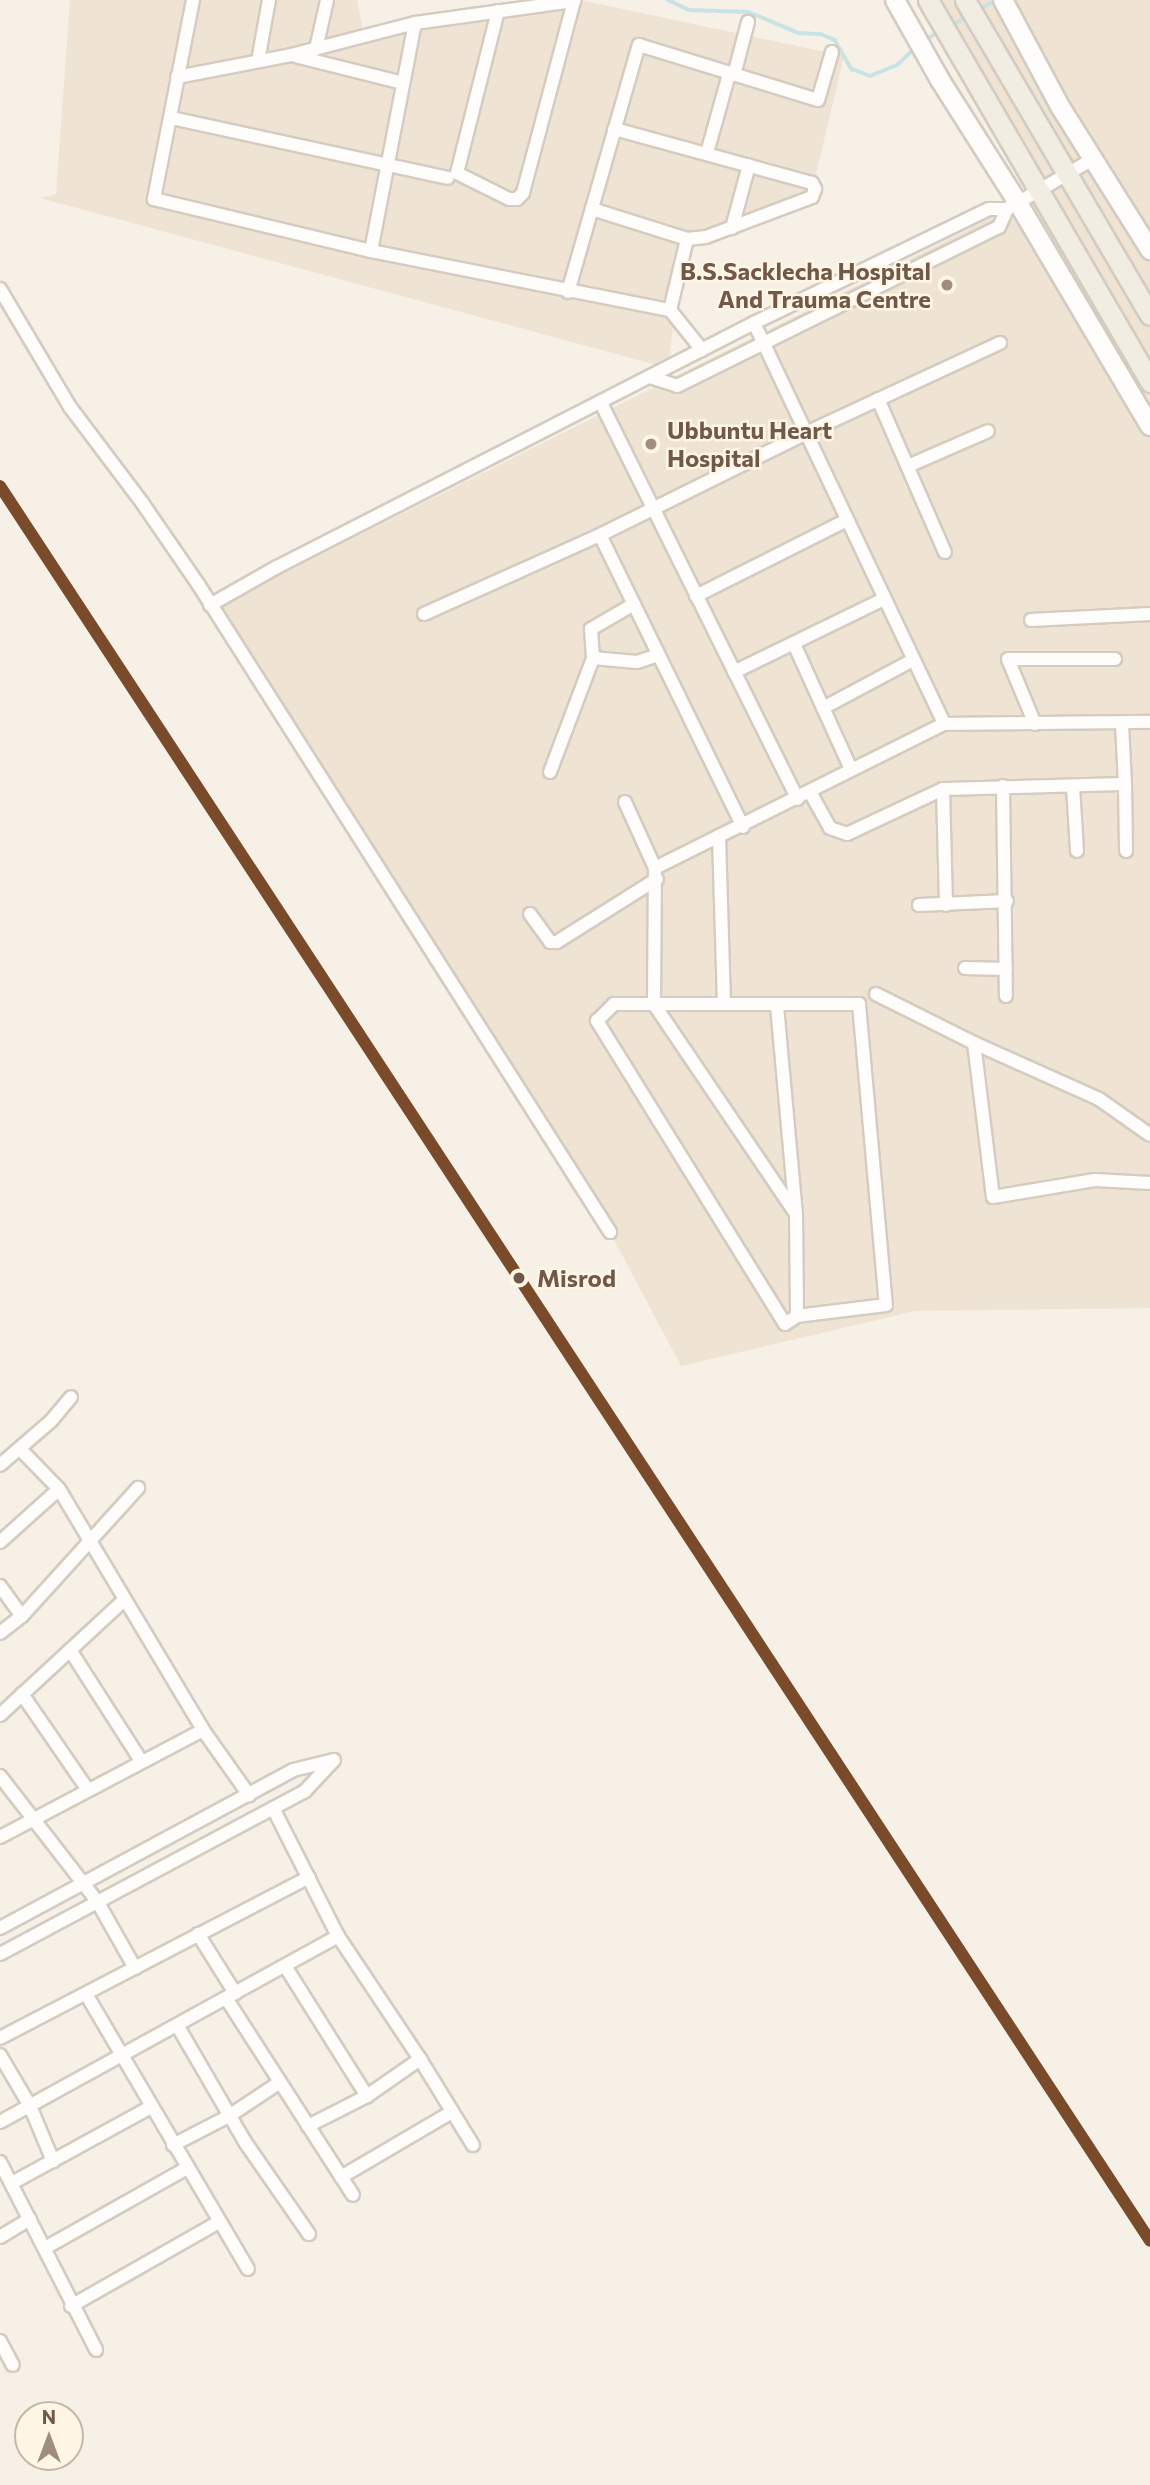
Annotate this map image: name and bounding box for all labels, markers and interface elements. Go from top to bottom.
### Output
place label: B.S.Sacklecha Hospital And Trauma Centre [680,257,931,313]
marker: B.S.Sacklecha Hospital And Trauma Centre [937,275,957,295]
place label: Ubbuntu Heart Hospital [667,416,832,472]
marker: Ubbuntu Heart Hospital [641,434,661,454]
place label: Misrod [537,1264,616,1292]
marker: Misrod [507,1266,531,1290]
north arrow [14,2401,84,2471]
text: N [42,2405,56,2428]

